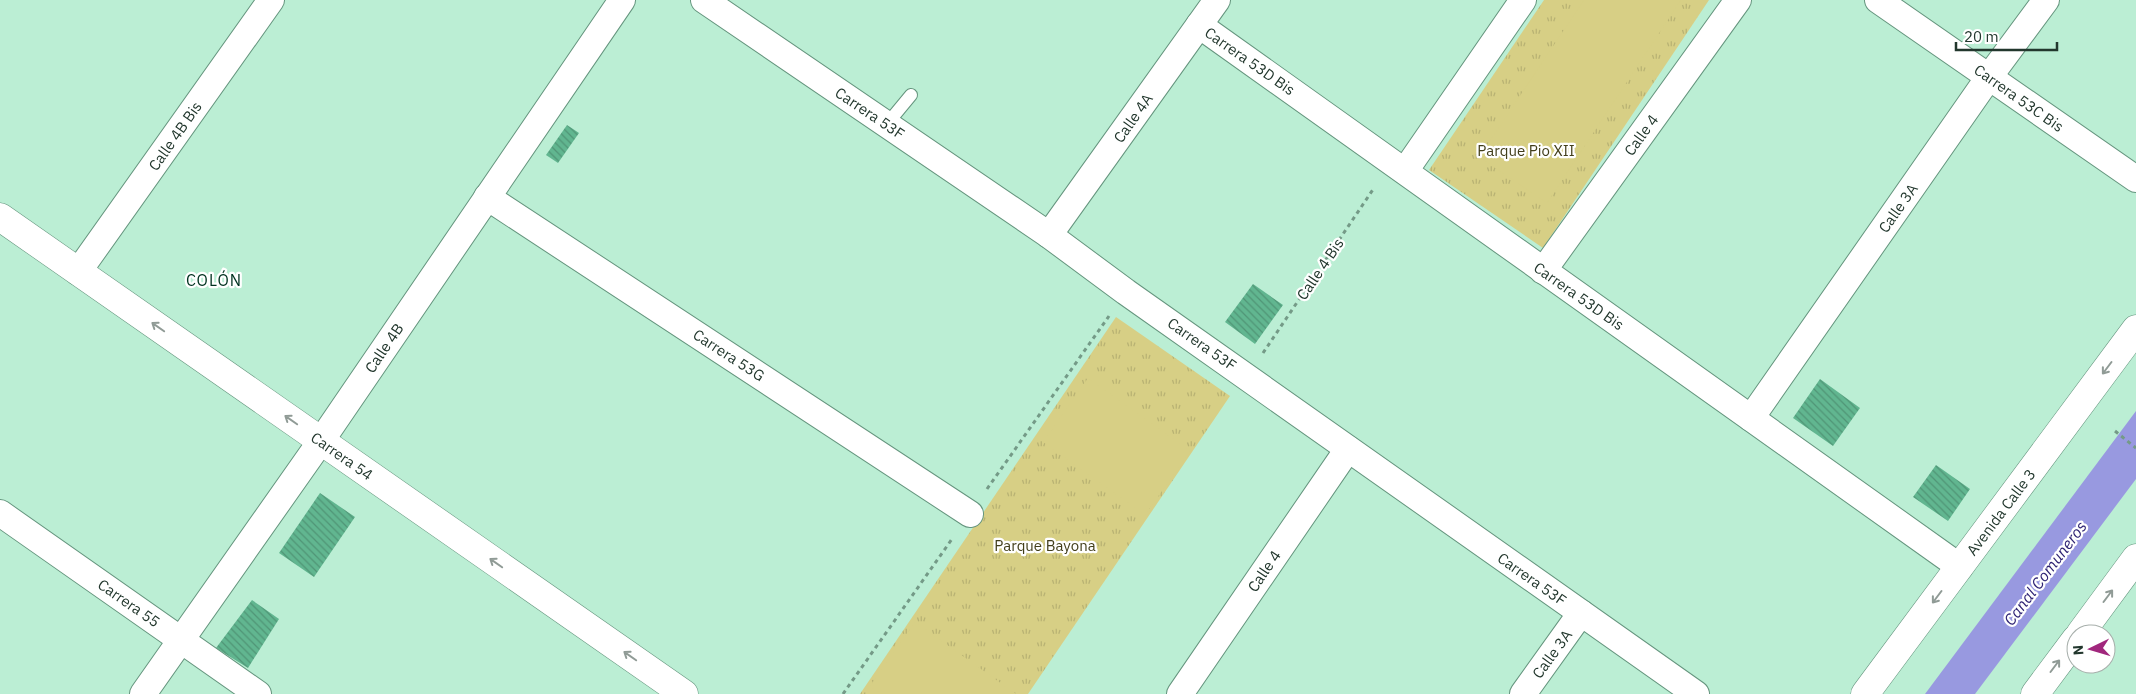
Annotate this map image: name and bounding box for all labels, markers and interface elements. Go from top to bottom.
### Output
scale bar [1956,20,2057,52]
street label: Carrera 53D Bis [1201,23,1299,99]
text: 20 m [1964,27,1999,46]
street label: Carrera 53C Bis [1970,60,2068,136]
street label: Carrera 53F [832,83,908,143]
street label: Calle 4A [1109,89,1157,146]
street label: Calle 4B Bis [144,98,206,174]
street label: Calle 4 [1620,111,1662,159]
park label: Parque Pio XII [1477,141,1575,160]
street label: Calle 3A [1874,179,1922,236]
street label: Calle 4 Bis [1292,234,1348,304]
street label: Carrera 53D Bis [1530,258,1628,334]
district label: COLÓN [186,269,242,290]
street label: Carrera 53F [1164,313,1240,375]
street label: Calle 4B [360,319,408,377]
one-way arrow [151,322,165,332]
street label: Carrera 53G [689,325,769,385]
one-way arrow [2102,361,2112,375]
one-way arrow [285,415,298,426]
street label: Carrera 54 [307,428,377,484]
street label: Avenida Calle 3 [1962,465,2040,559]
water label: Canal Comuneros [1999,517,2091,629]
park label: Parque Bayona [994,536,1096,555]
street label: Calle 4 [1243,547,1285,595]
street label: Carrera 53F [1494,548,1570,610]
one-way arrow [490,558,504,568]
street label: Carrera 55 [94,575,164,631]
one-way arrow [2103,589,2113,603]
one-way arrow [1932,590,1943,603]
north arrow [2066,624,2116,674]
street label: Calle 3A [1528,626,1576,682]
text: N [2069,644,2087,656]
one-way arrow [623,651,637,661]
one-way arrow [2050,660,2061,673]

